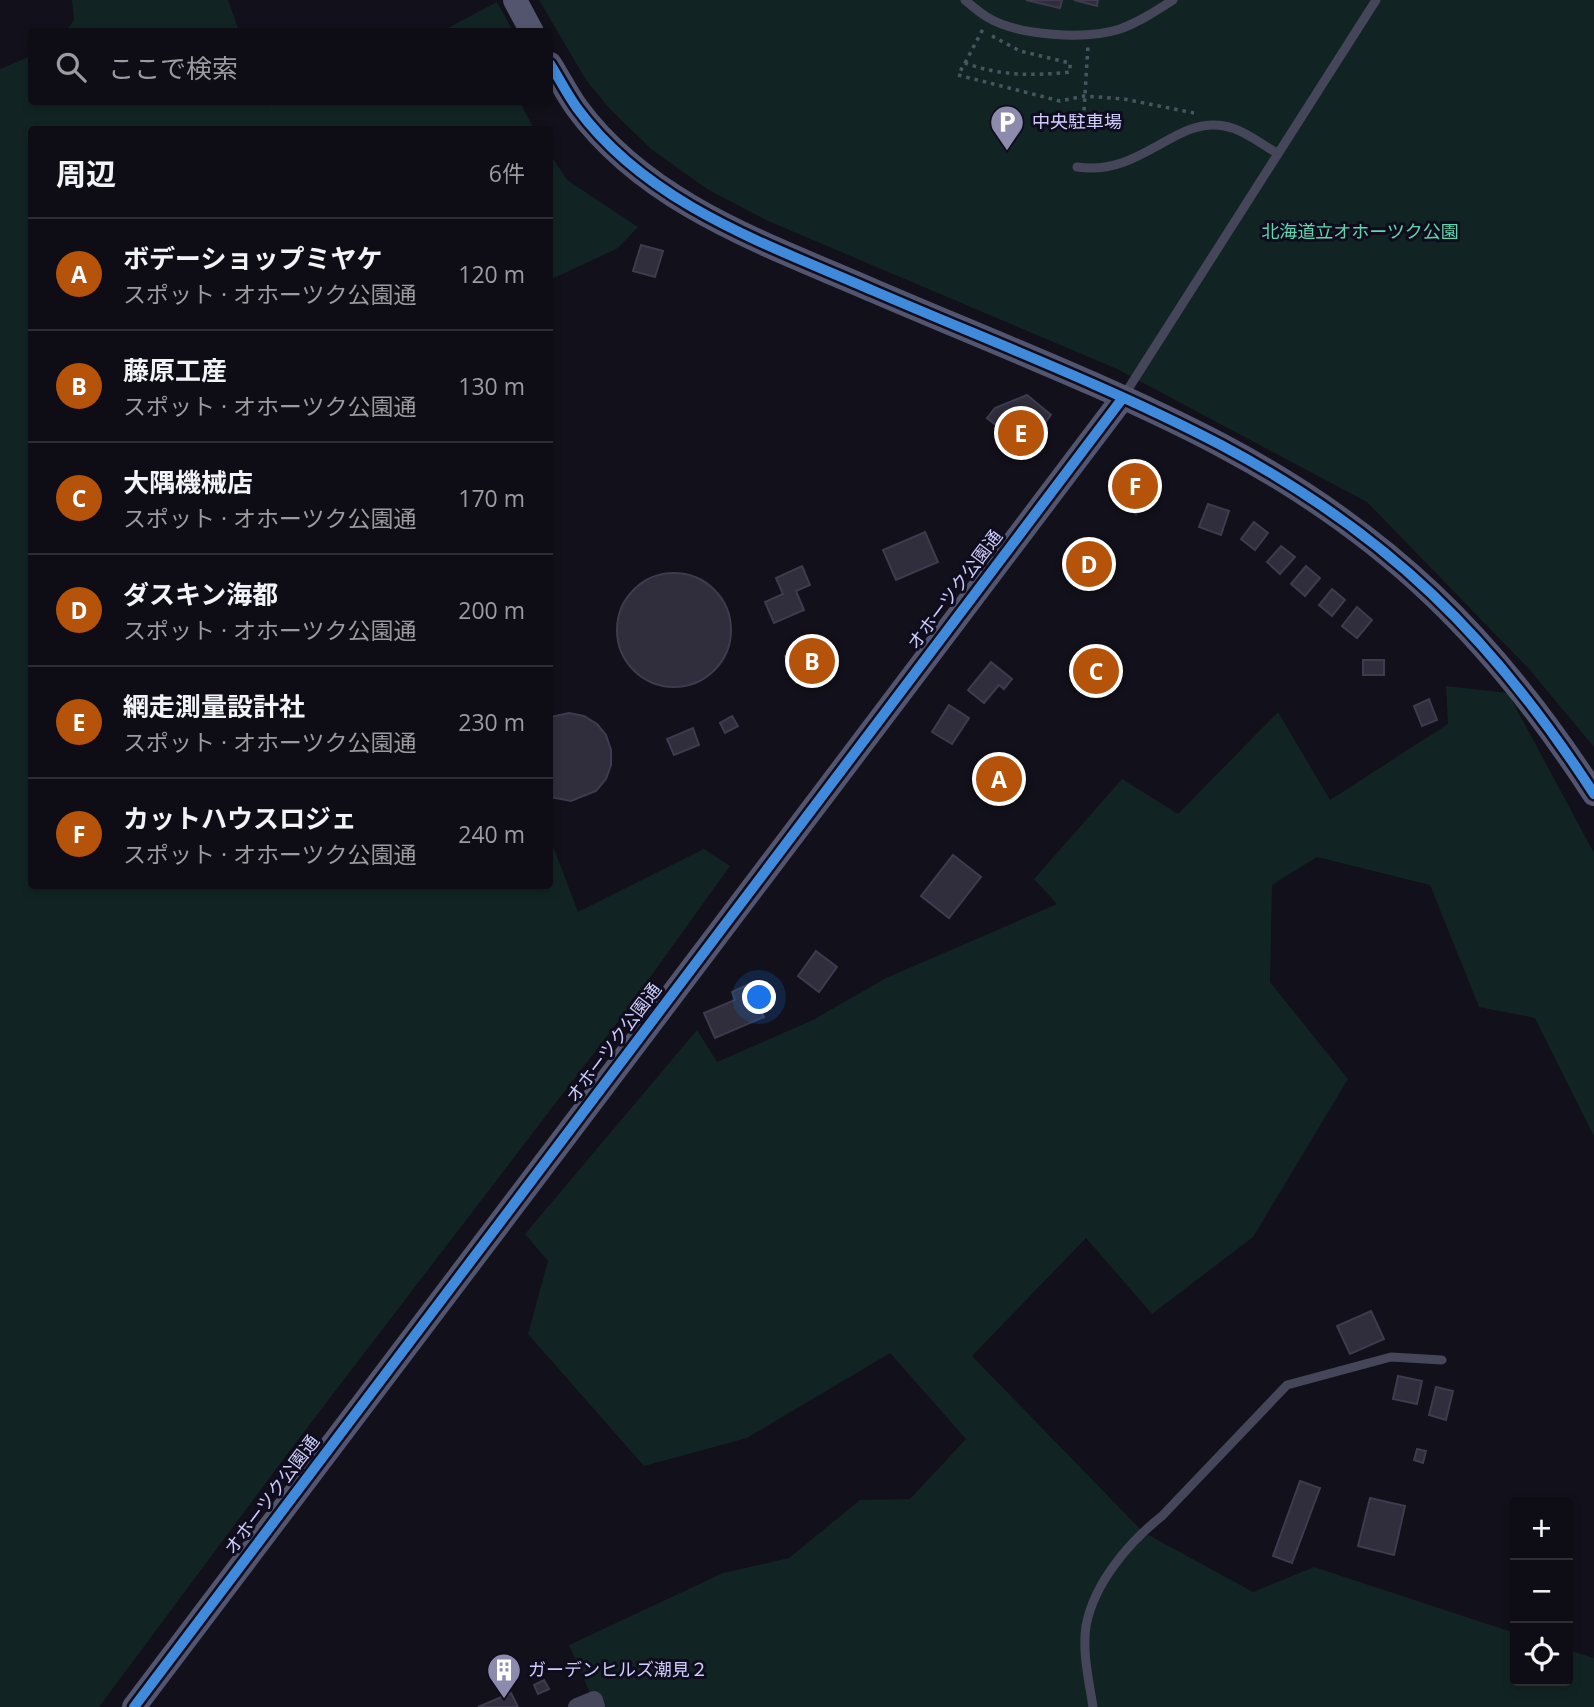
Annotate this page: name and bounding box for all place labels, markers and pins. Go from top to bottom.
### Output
parking icon: 中央駐車場 [988,103,1026,152]
place label: 中央駐車場 [1032,109,1122,133]
pin: E [998,407,1044,459]
pin: F [1112,460,1158,512]
pin: D [1066,538,1112,590]
pin: B [789,635,835,687]
pin: C [1073,645,1119,697]
pin: A [976,753,1022,805]
building icon: ガーデンヒルズ潮見２ [485,1651,523,1700]
place label: ガーデンヒルズ潮見２ [528,1657,708,1681]

